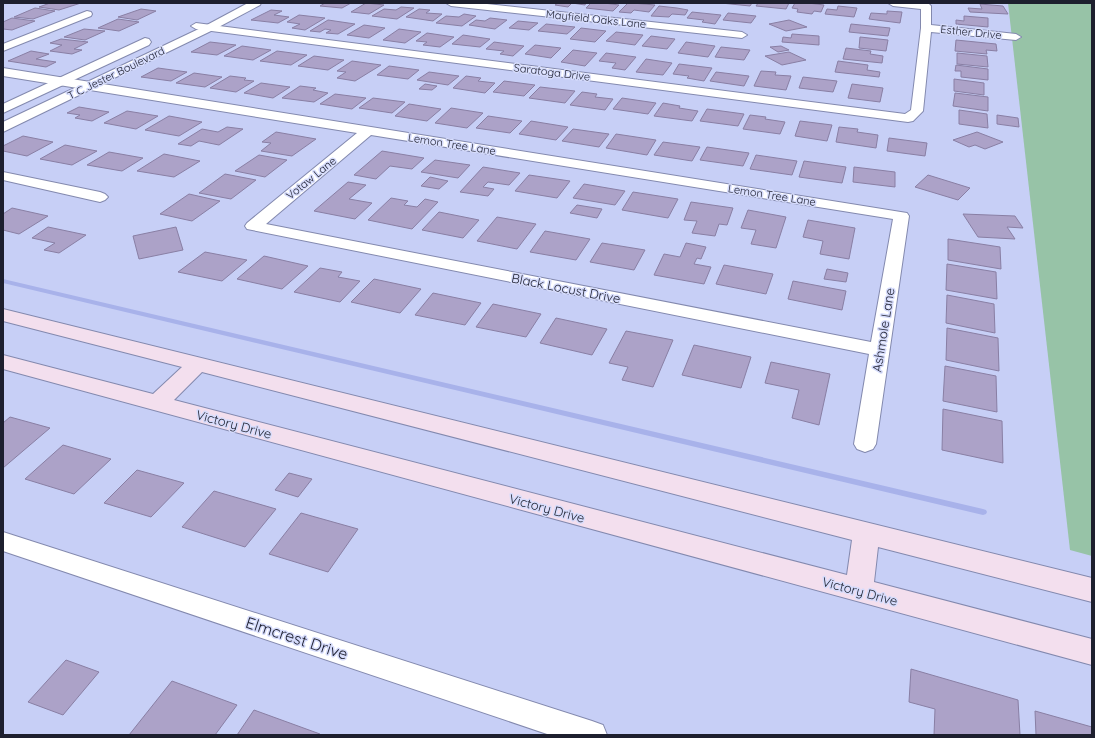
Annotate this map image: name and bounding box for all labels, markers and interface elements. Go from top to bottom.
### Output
street label: Mayfield Oaks Lane [545,7,647,31]
street label: Esther Drive [940,22,1002,42]
street label: T C Jester Boulevard [65,43,167,103]
street label: Saratoga Drive [513,60,591,84]
street label: Lemon Tree Lane [407,130,497,158]
street label: Votaw Lane [283,154,339,202]
street label: Lemon Tree Lane [727,181,817,209]
street label: Black Locust Drive [510,270,622,306]
street label: Ashmole Lane [868,287,898,373]
street label: Victory Drive [194,406,274,442]
street label: Victory Drive [507,490,587,526]
street label: Victory Drive [820,573,900,609]
street label: Elmcrest Drive [243,612,351,664]

